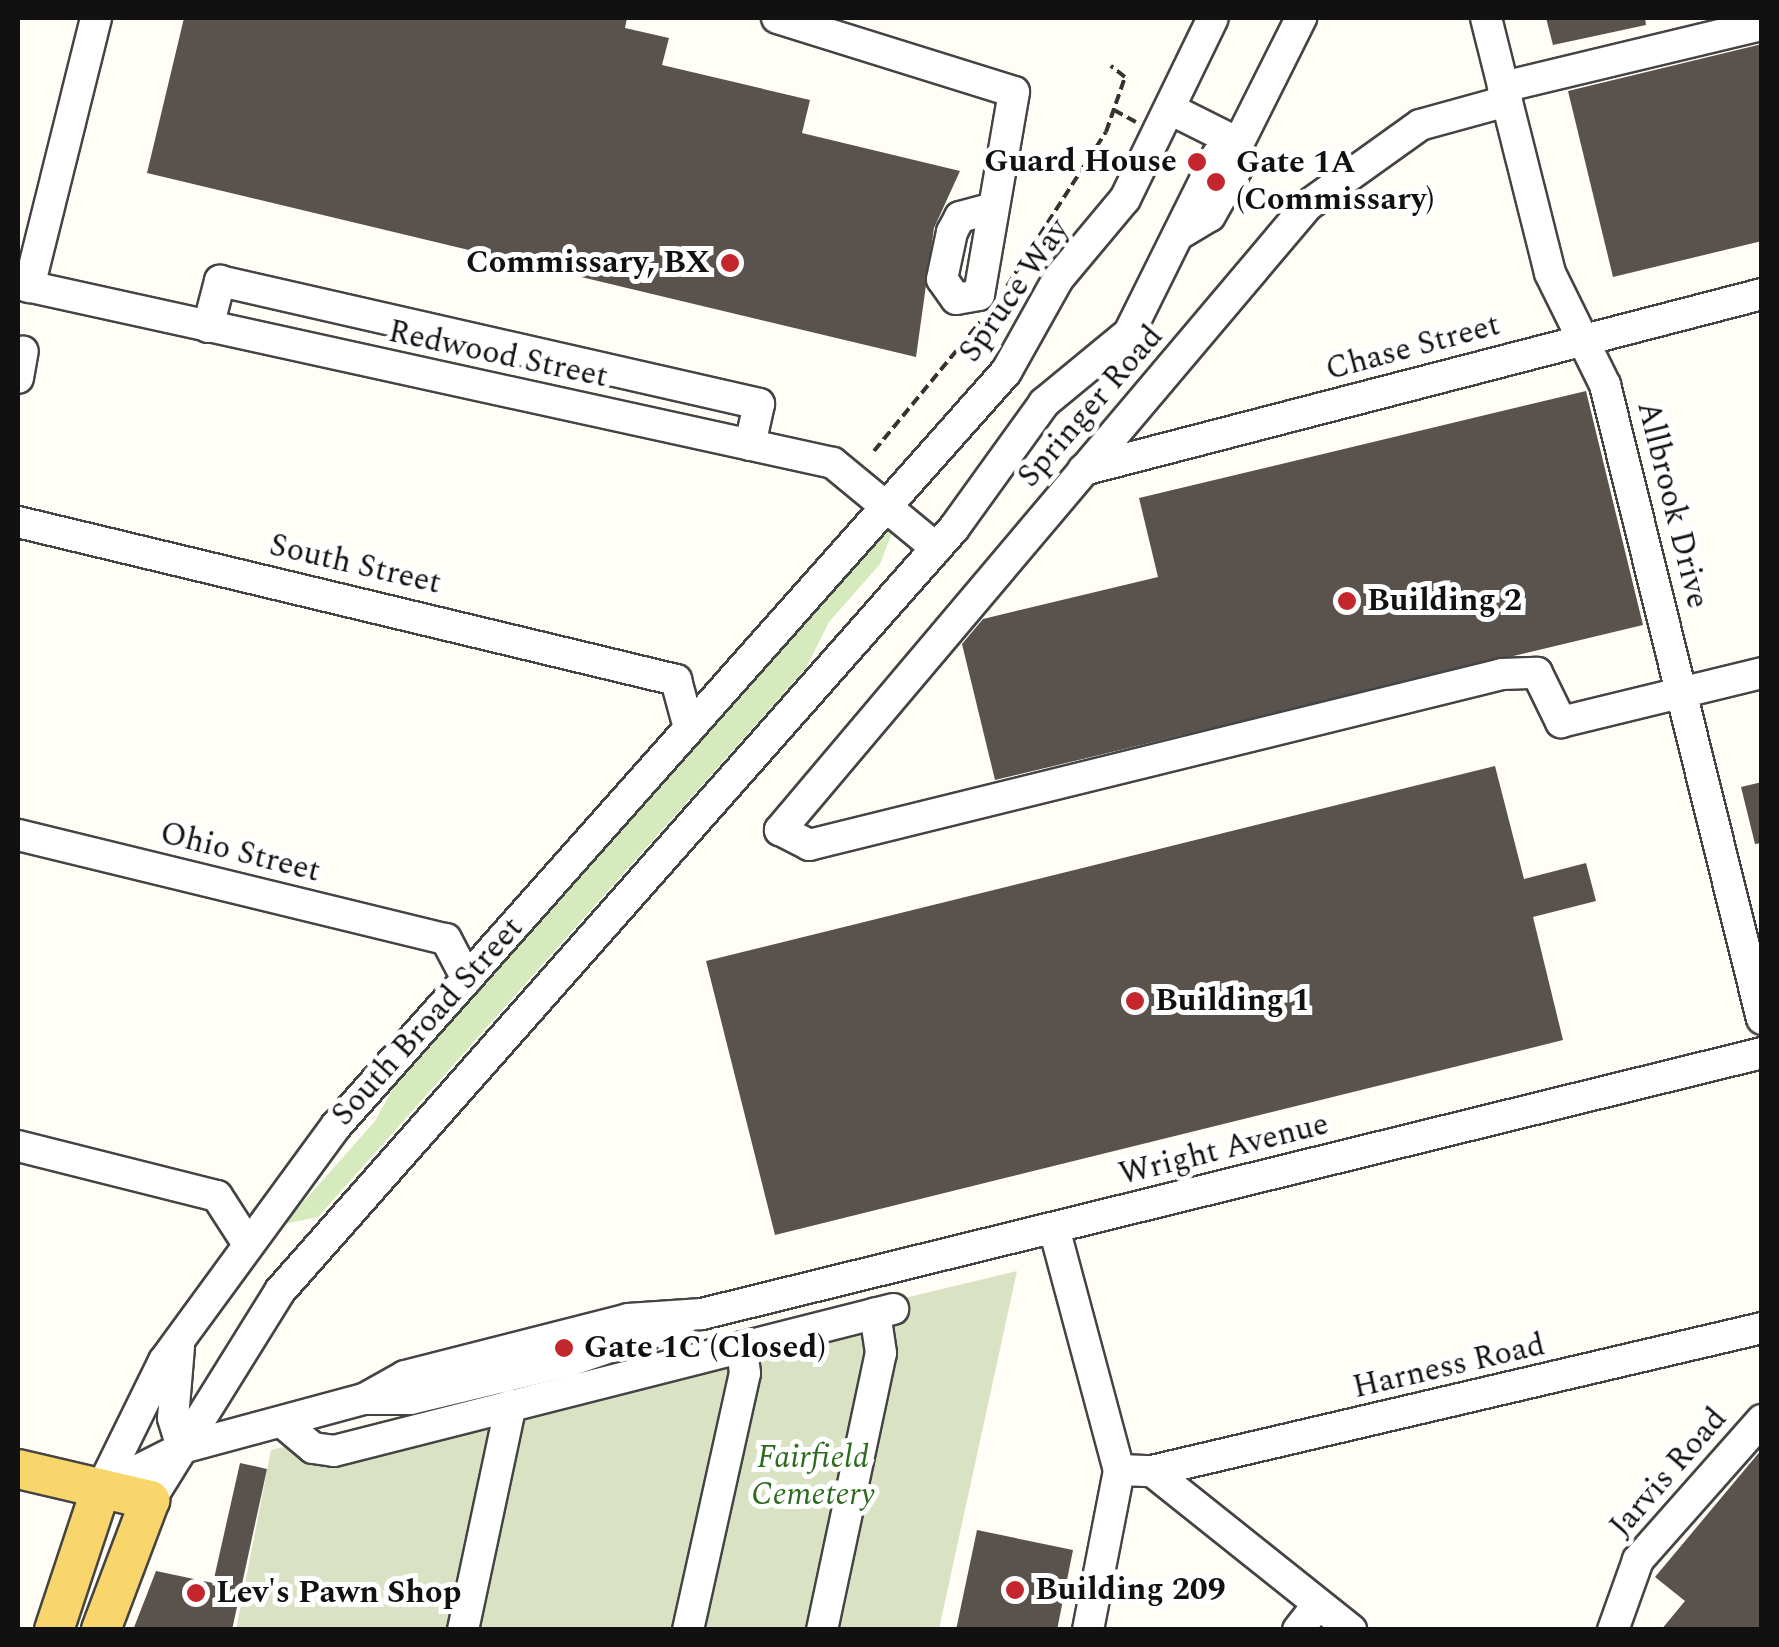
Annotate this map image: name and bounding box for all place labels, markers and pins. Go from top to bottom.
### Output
place label: Guard House [984,143,1177,181]
place label: Gate 1A (Commissary) [1236,145,1434,220]
marker: Guard House [1186,151,1208,173]
marker: Gate 1A (Commissary) [1205,171,1227,193]
place label: Commissary, BX [466,244,710,282]
marker: Commissary, BX [719,252,741,274]
place label: Building 2 [1367,582,1522,620]
marker: Building 2 [1336,590,1358,612]
place label: Building 1 [1155,982,1310,1020]
marker: Building 1 [1124,990,1146,1012]
place label: Gate 1C (Closed) [584,1329,826,1367]
marker: Gate 1C (Closed) [553,1337,575,1359]
place label: Building 209 [1035,1571,1226,1609]
place label: Lev's Pawn Shop [216,1574,461,1612]
marker: Building 209 [1004,1579,1026,1601]
marker: Lev's Pawn Shop [185,1582,207,1604]

